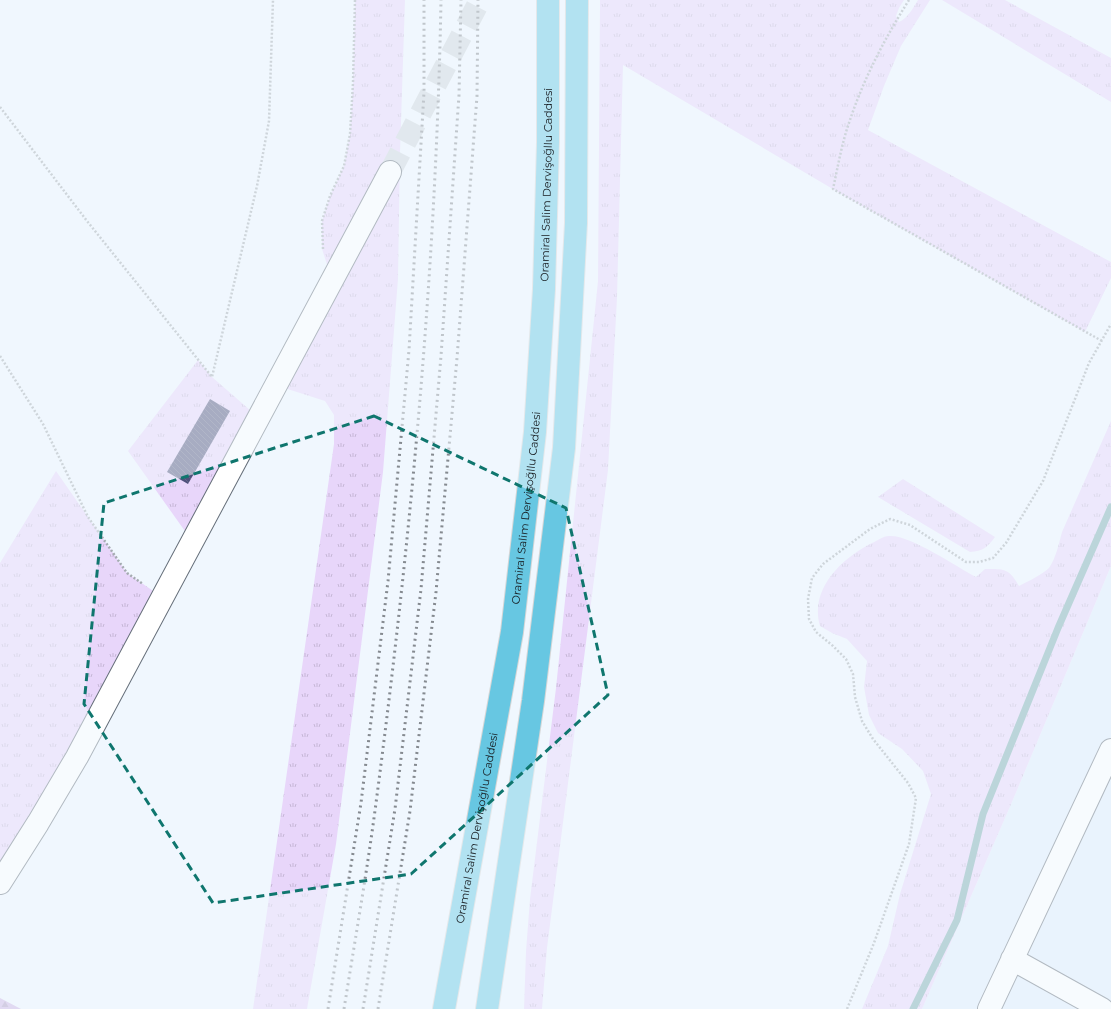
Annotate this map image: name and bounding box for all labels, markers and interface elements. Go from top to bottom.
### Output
street label: Oramiral Salim Dervişoğllu Caddesi [537,88,555,282]
street label: Oramiral Salim Dervişoğllu Caddesi [508,411,543,605]
street label: Oramiral Salim Dervişoğllu Caddesi [453,731,501,925]

